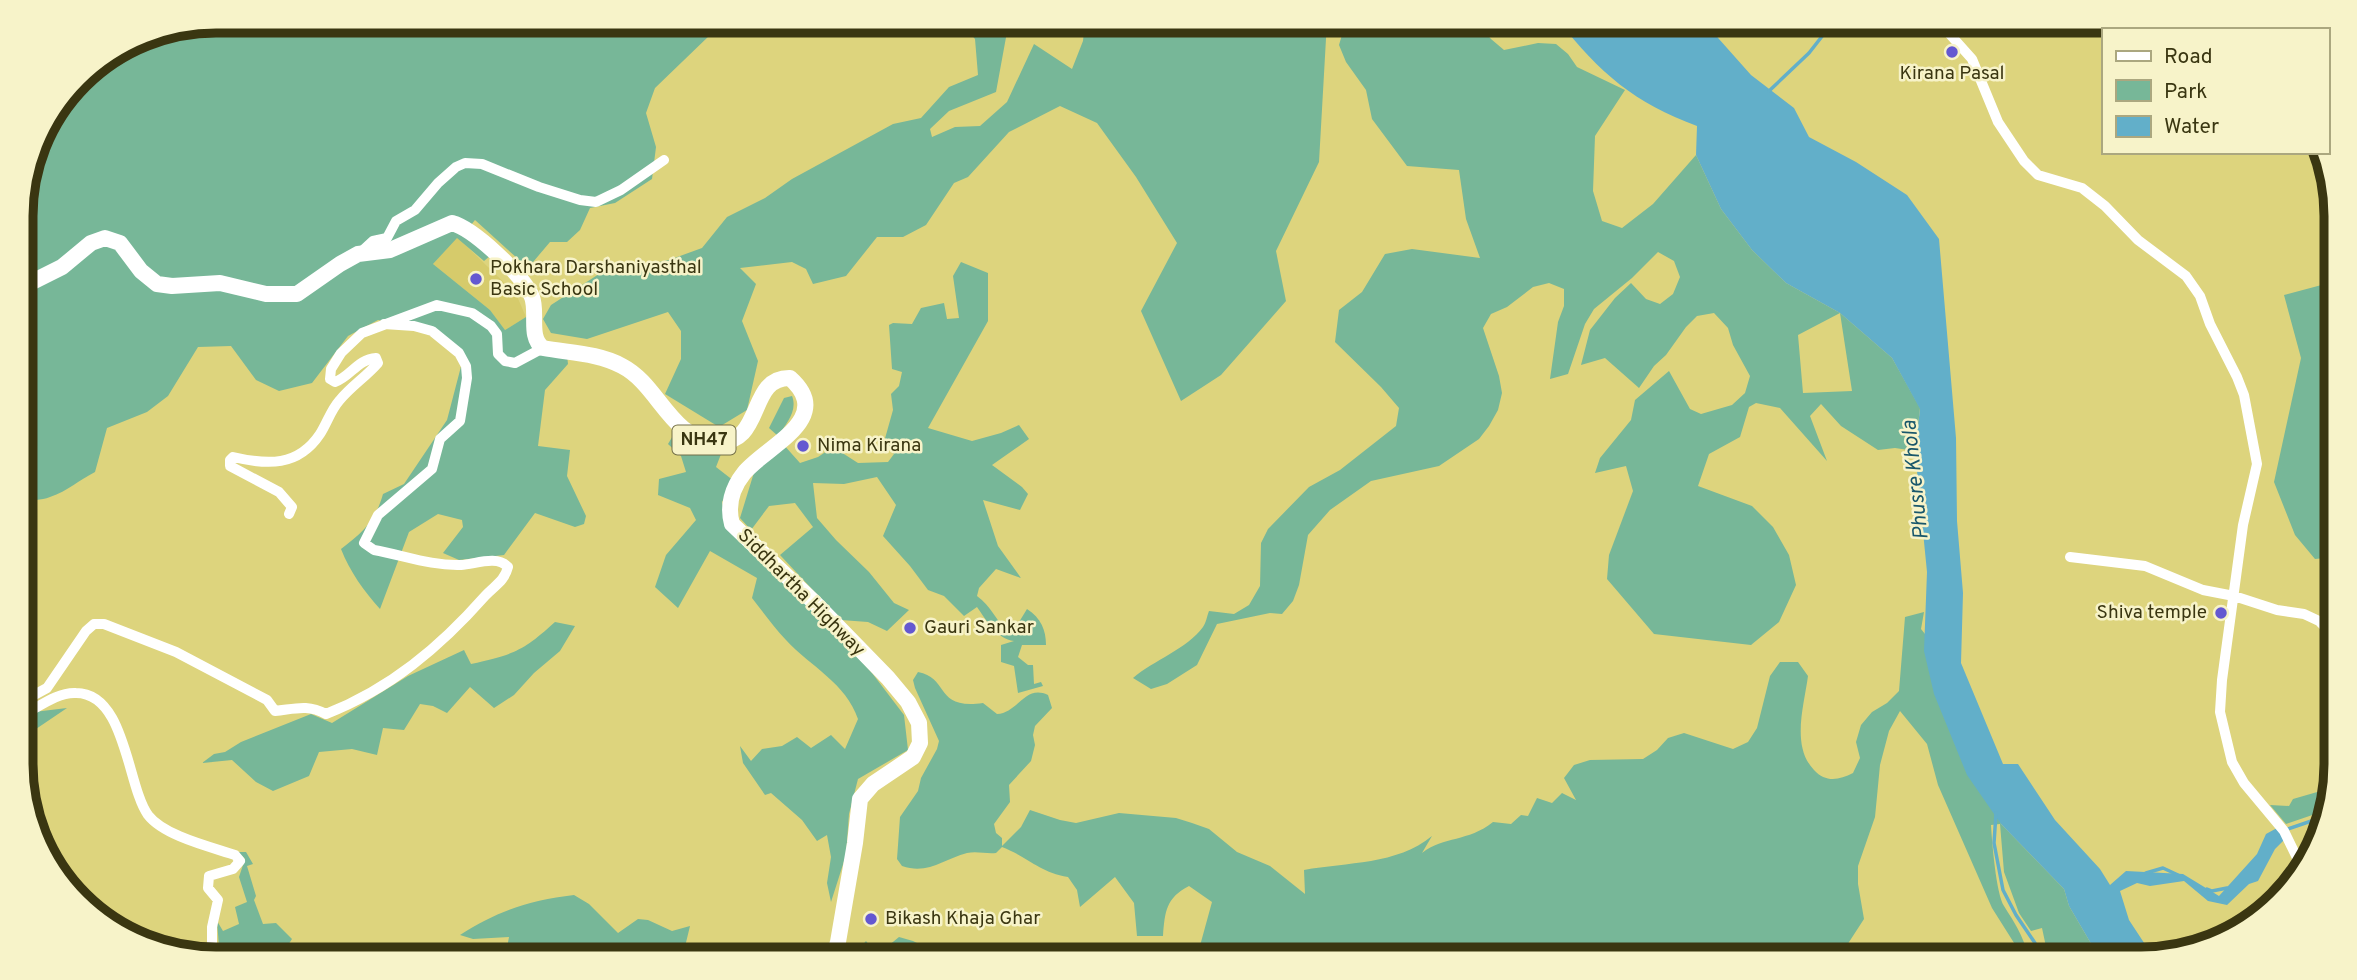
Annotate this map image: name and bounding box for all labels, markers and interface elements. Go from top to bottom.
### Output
legend [2102,28,2329,154]
marker: Kirana Pasal [1944,44,1960,60]
text: Road [2164,44,2213,71]
place label: Kirana Pasal [1899,62,2005,86]
text: Park [2164,79,2207,106]
text: Water [2164,114,2219,141]
place label: Pokhara Darshaniyasthal Basic School [490,256,702,302]
marker: Pokhara Darshaniyasthal Basic School [468,271,484,287]
water label: Phusre Khola [1896,419,1936,541]
road number: NH47 [672,426,736,454]
place label: Nima Kirana [817,434,921,458]
marker: Nima Kirana [795,438,811,454]
street label: Siddhartha Highway [732,524,870,662]
place label: Shiva temple [2097,601,2207,625]
marker: Shiva temple [2213,605,2229,621]
place label: Gauri Sankar [924,616,1035,640]
marker: Gauri Sankar [902,620,918,636]
place label: Bikash Khaja Ghar [885,907,1041,931]
marker: Bikash Khaja Ghar [863,911,879,927]

